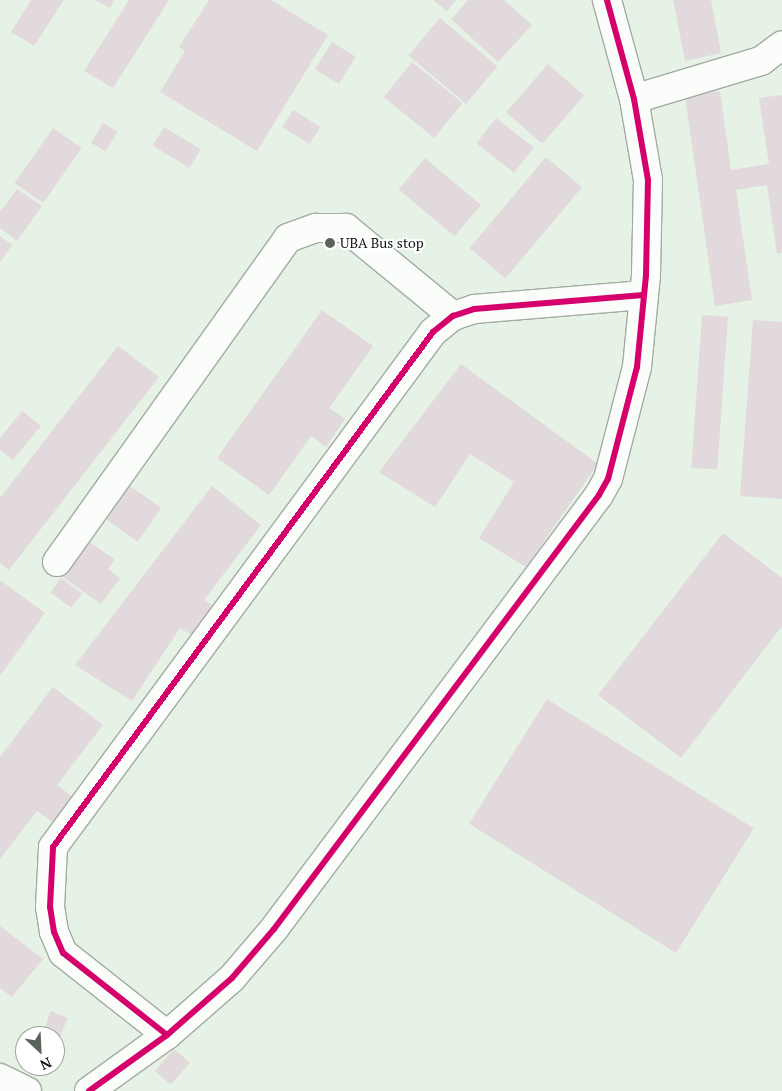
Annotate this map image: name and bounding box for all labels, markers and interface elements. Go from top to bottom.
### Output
place label: UBA Bus stop [340,235,424,251]
marker: UBA Bus stop [324,237,336,249]
north arrow [15,1026,65,1076]
text: N [37,1053,55,1075]

